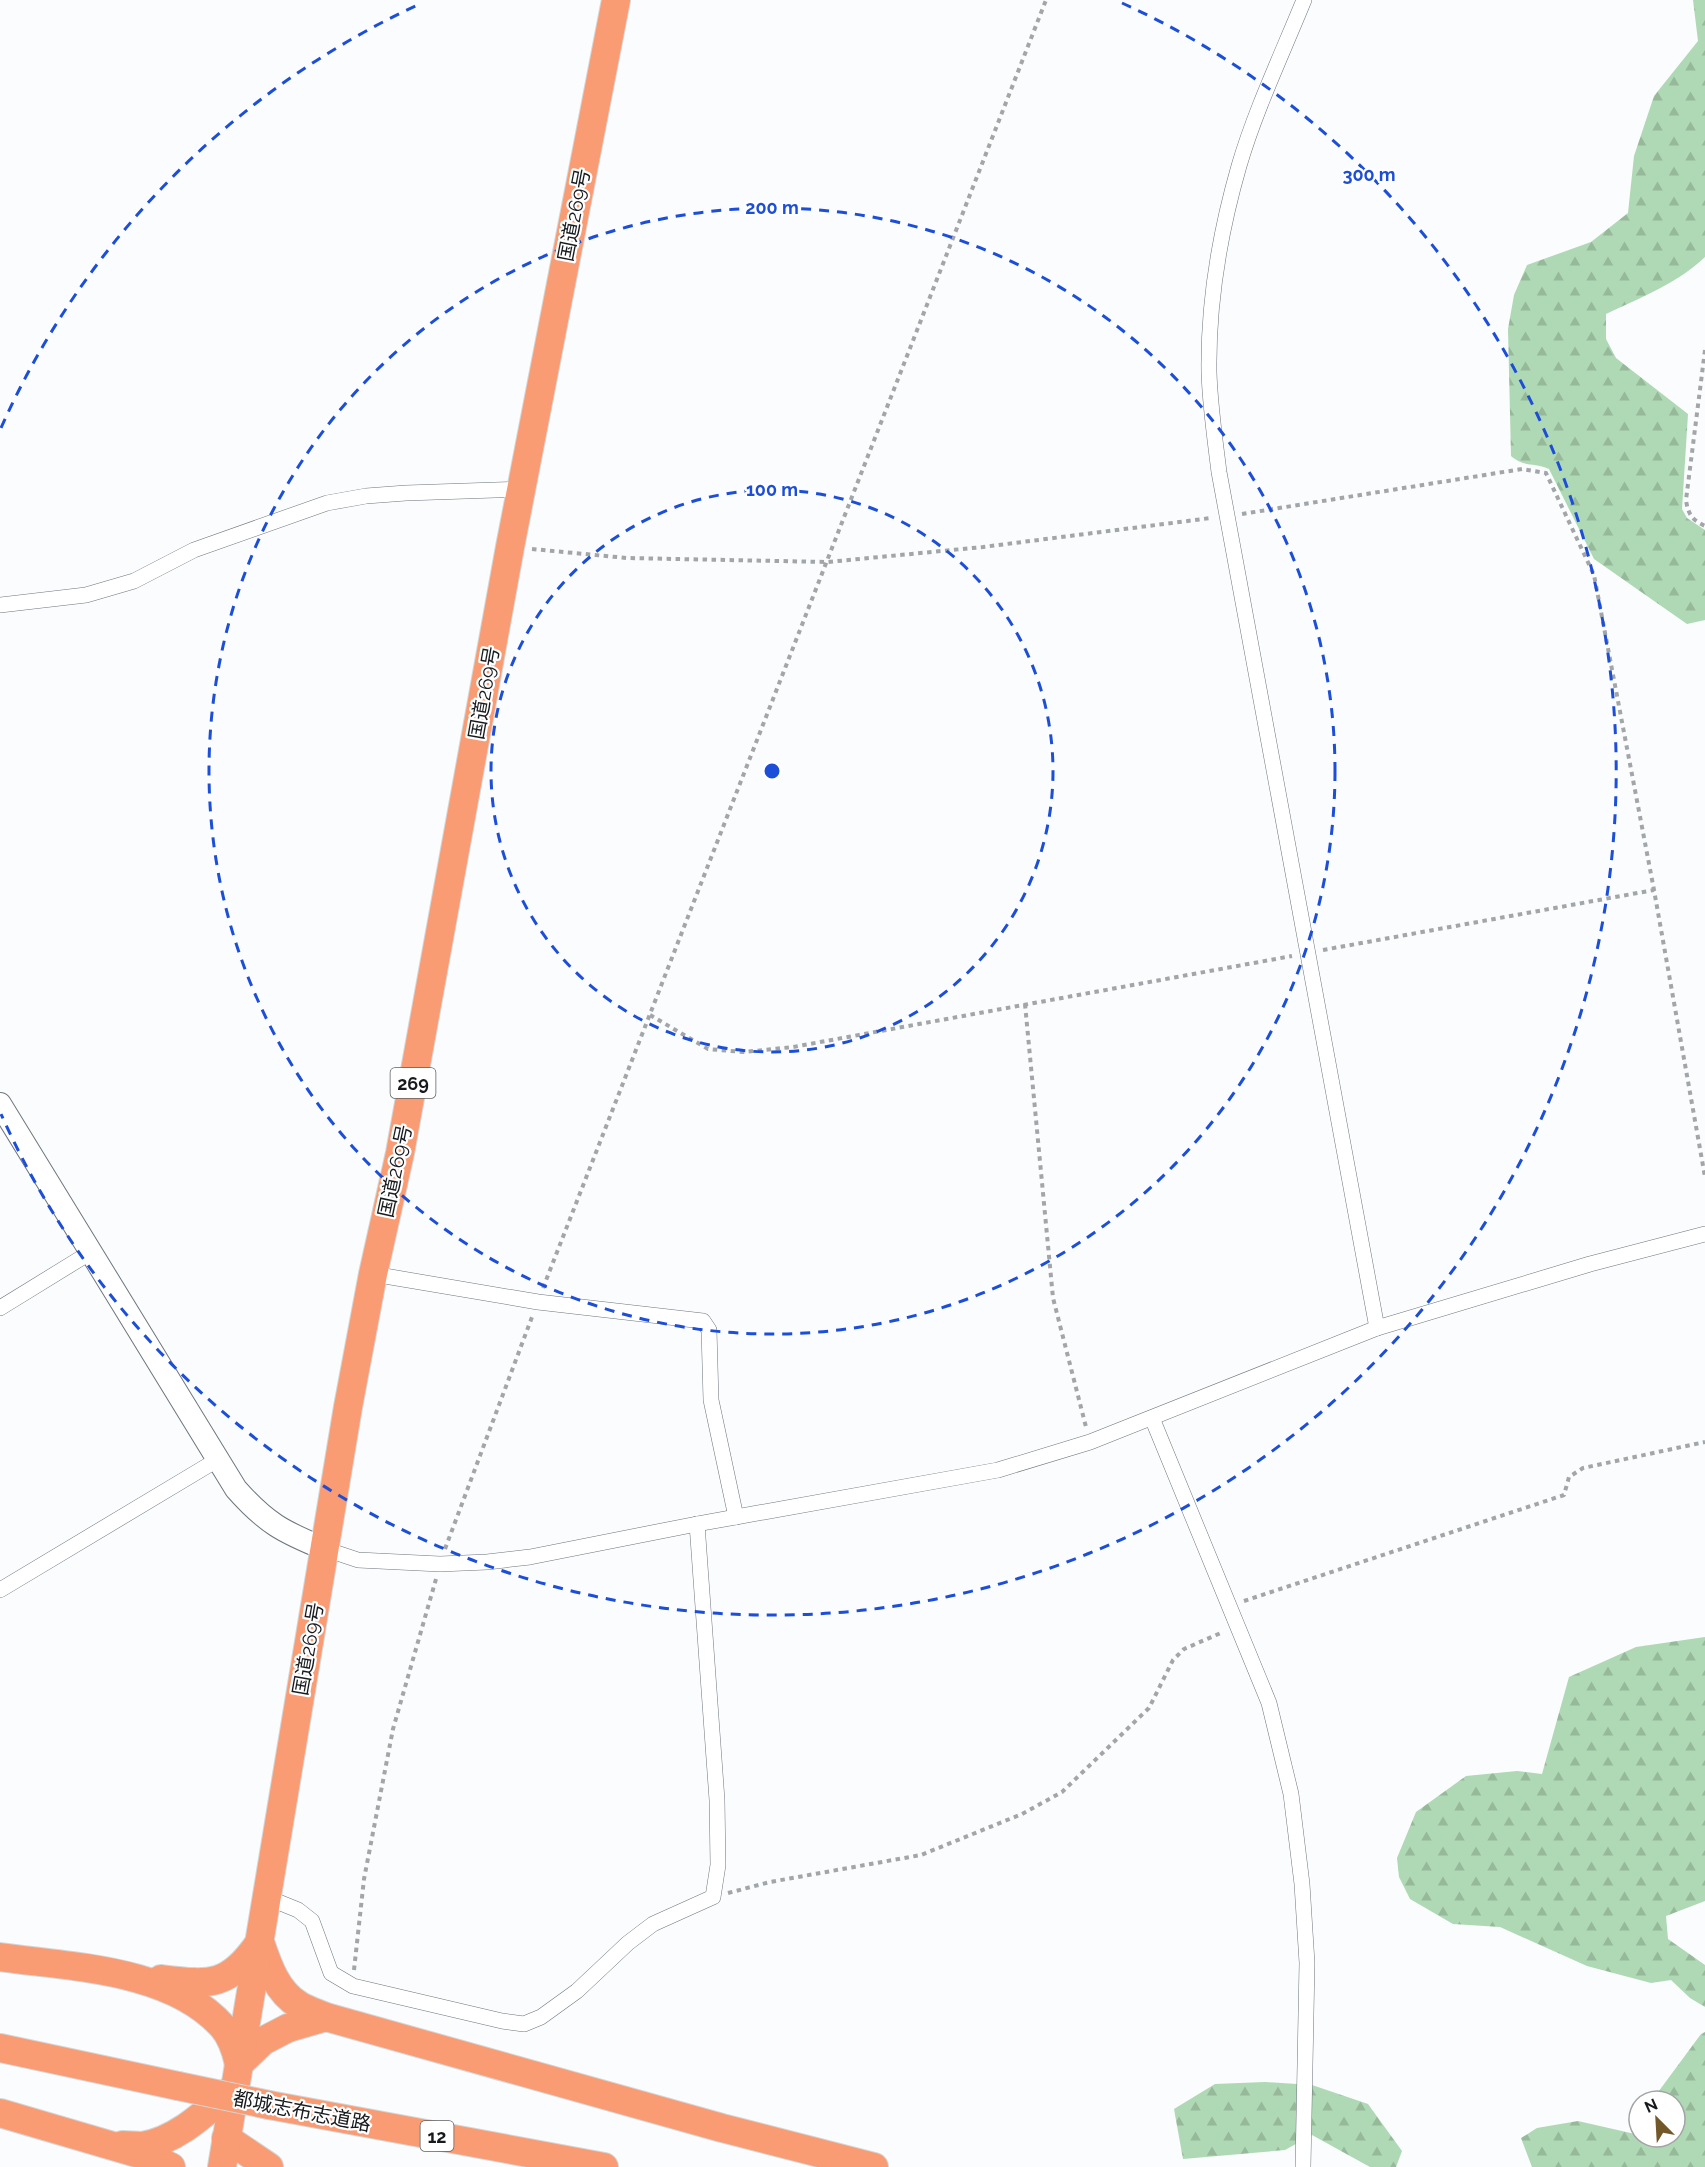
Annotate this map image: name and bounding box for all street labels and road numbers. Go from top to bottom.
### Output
street label: 国道269号 [553,166,595,264]
street label: 国道269号 [464,645,504,741]
road number: 269 [390,1068,436,1098]
street label: 国道269号 [373,1122,417,1220]
street label: 国道269号 [288,1601,328,1697]
street label: 都城志布志道路 [231,2086,373,2136]
road number: 12 [420,2121,454,2151]

